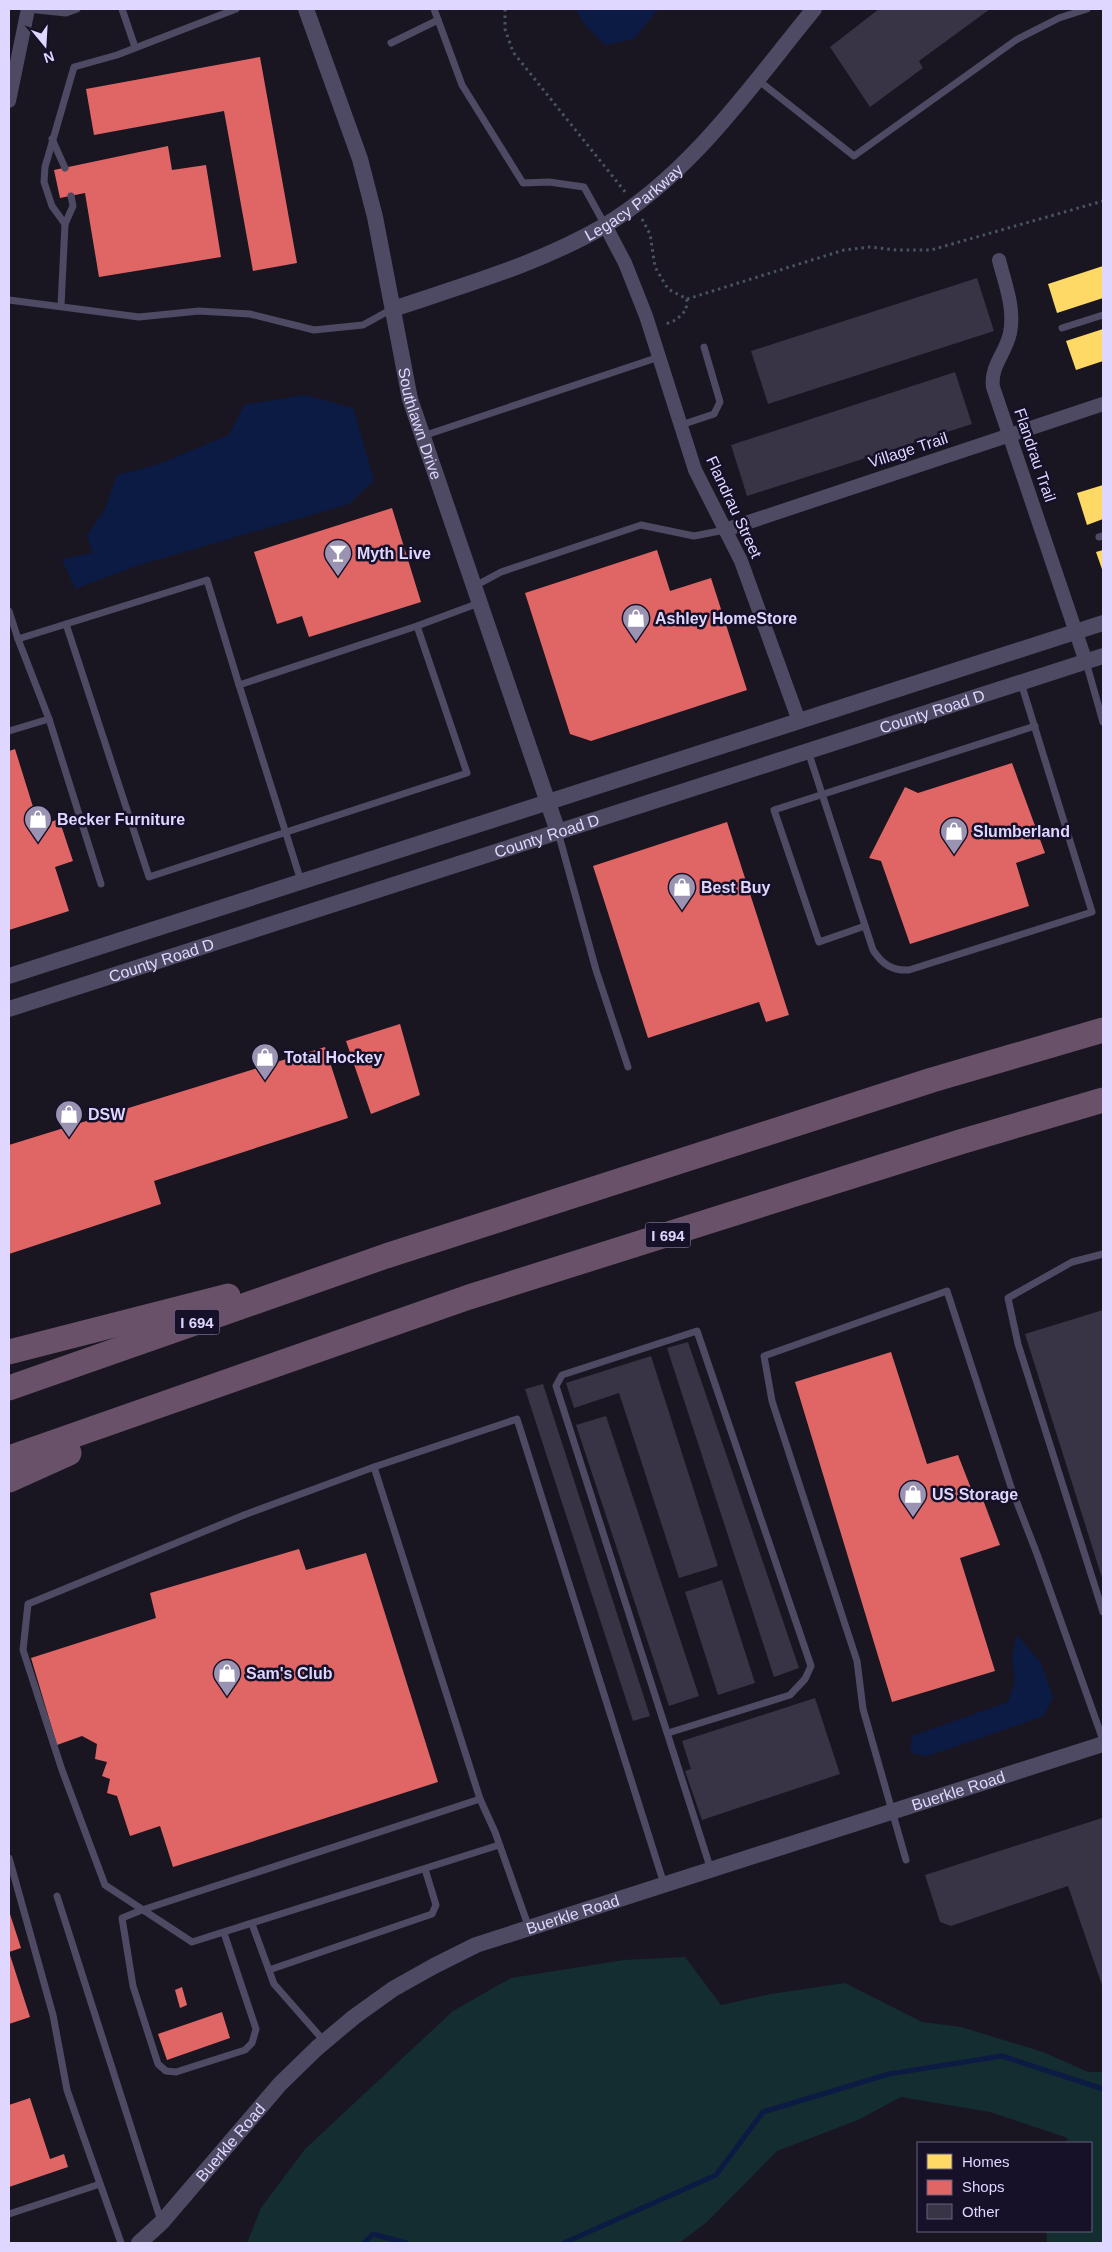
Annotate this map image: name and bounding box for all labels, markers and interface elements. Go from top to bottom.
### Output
north arrow [20,20,70,70]
text: N [42,48,56,67]
street label: Legacy Parkway [582,161,686,244]
street label: Southlawn Drive [396,366,445,482]
street label: Flandrau Trail [1011,406,1059,504]
street label: Village Trail [866,429,950,471]
street label: Flandrau Street [703,453,765,561]
bar icon: Myth Live [323,538,353,577]
place label: Myth Live [357,545,431,562]
shop icon: Ashley HomeStore [621,603,651,642]
place label: Ashley HomeStore [655,610,797,627]
street label: County Road D [877,686,987,736]
shop icon: Becker Furniture [23,804,53,843]
place label: Becker Furniture [57,811,185,828]
street label: County Road D [492,811,601,860]
shop icon: Slumberland [939,816,969,855]
place label: Slumberland [973,823,1070,840]
shop icon: Best Buy [667,872,697,911]
place label: Best Buy [701,879,770,896]
street label: County Road D [107,935,216,985]
shop icon: Total Hockey [250,1042,280,1081]
place label: Total Hockey [284,1049,383,1066]
shop icon: DSW [54,1099,84,1138]
place label: DSW [88,1106,126,1123]
road number: I 694 [646,1222,690,1248]
road number: I 694 [174,1310,220,1334]
shop icon: US Storage [898,1479,928,1518]
place label: US Storage [932,1486,1018,1503]
shop icon: Sam's Club [212,1658,242,1697]
place label: Sam's Club [246,1665,333,1682]
street label: Buerkle Road [909,1768,1007,1813]
street label: Buerkle Road [524,1891,621,1937]
street label: Buerkle Road [192,2100,268,2185]
legend [917,2142,1092,2232]
text: Homes [962,2153,1010,2170]
text: Shops [962,2178,1005,2195]
text: Other [962,2203,1000,2220]

